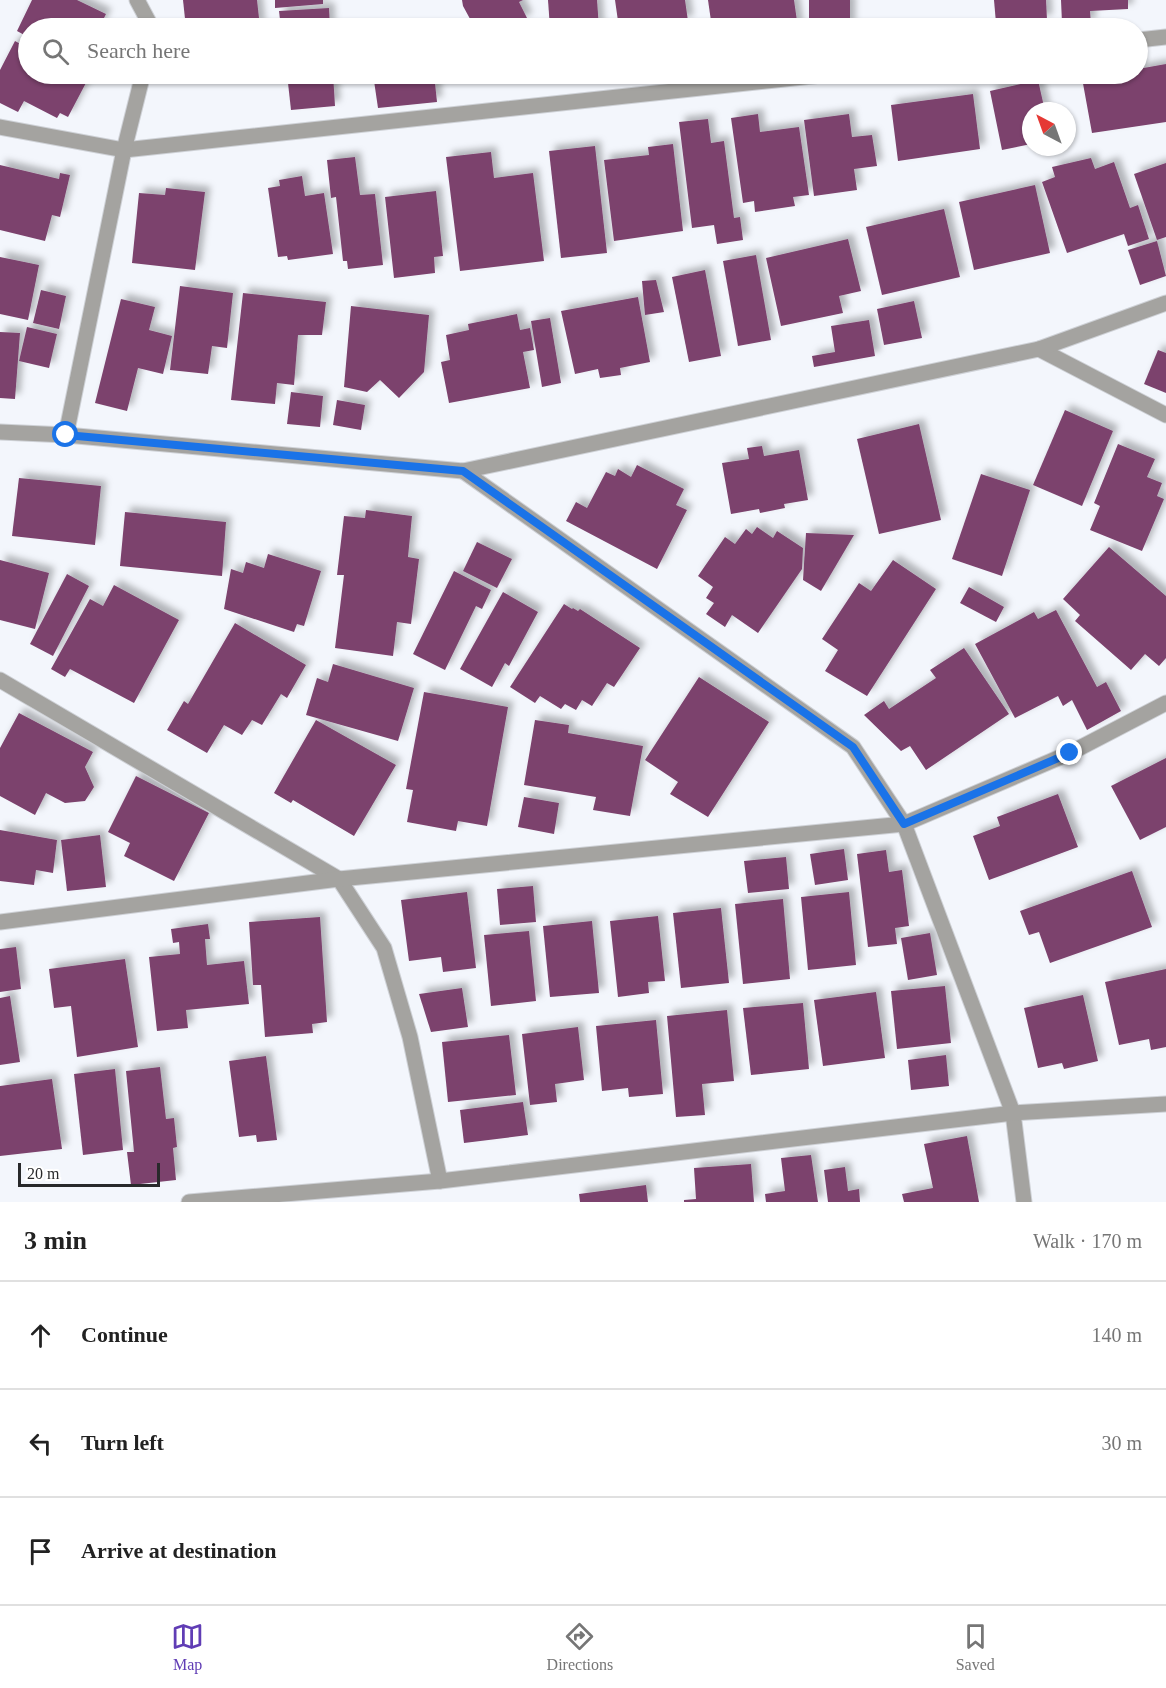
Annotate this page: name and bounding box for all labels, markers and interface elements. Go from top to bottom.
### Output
search box [18,18,1148,84]
icon: search [39,35,72,68]
text: Search here [87,38,190,63]
north arrow [1022,102,1076,156]
route start [52,421,78,447]
route end [1056,739,1082,765]
scale bar [18,1160,160,1188]
text: 20 m [27,1165,59,1182]
text: 3 min [24,1226,87,1255]
text: Walk · 170 m [1033,1230,1142,1252]
icon: ahead [24,1319,57,1352]
text: Continue [81,1322,168,1347]
text: 140 m [1091,1324,1142,1346]
icon: left [24,1427,57,1460]
text: Turn left [81,1430,164,1455]
text: 30 m [1101,1432,1142,1454]
icon: arrive [24,1535,57,1568]
text: Arrive at destination [81,1538,277,1563]
tab: Map [171,1620,204,1674]
tab: Directions [547,1620,613,1674]
tab: Saved [956,1620,995,1674]

